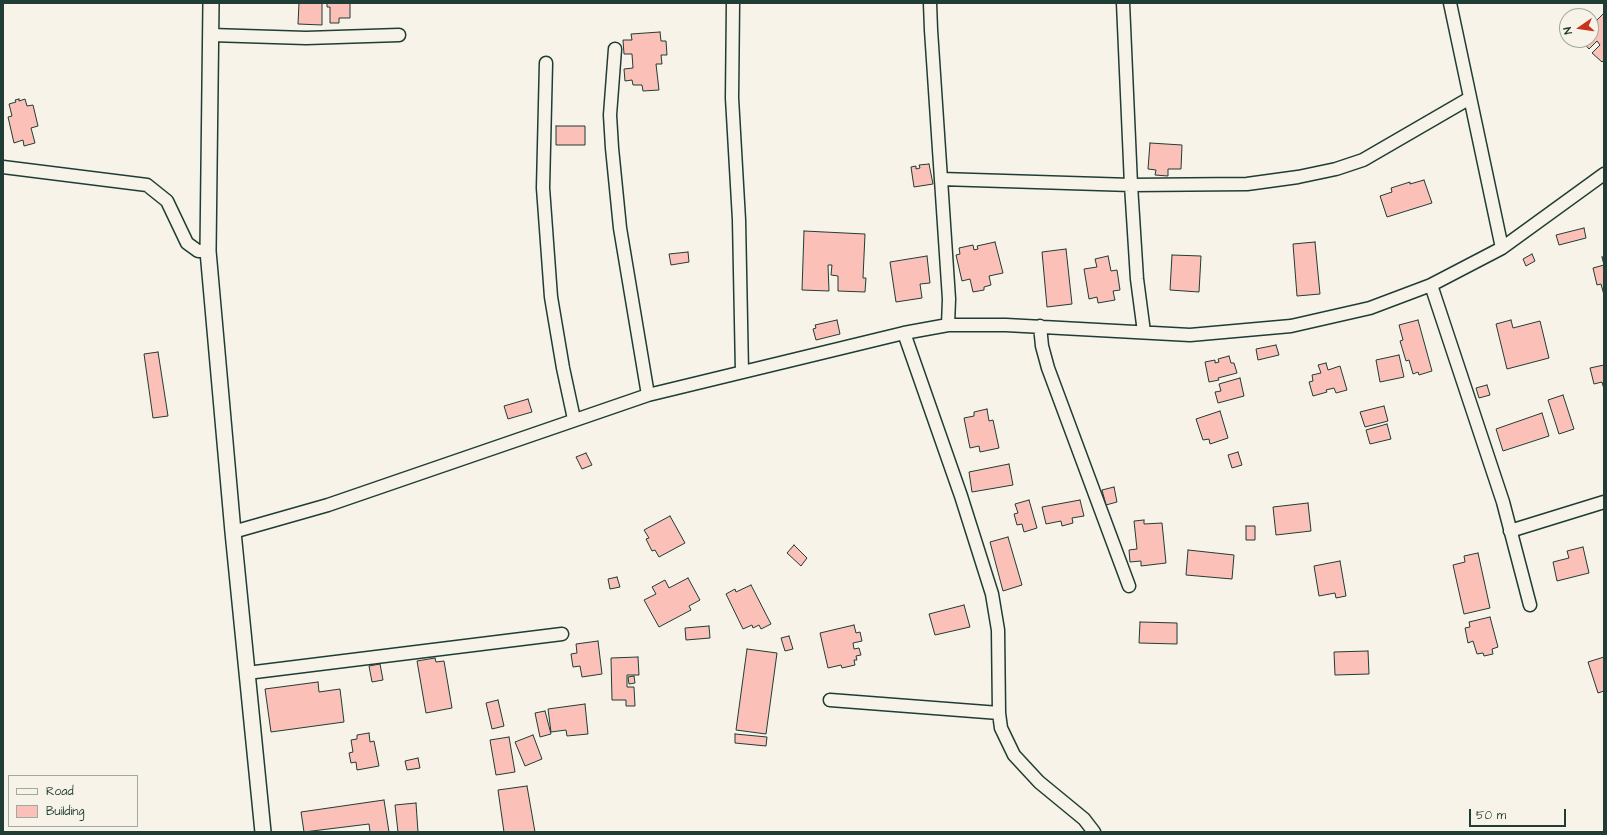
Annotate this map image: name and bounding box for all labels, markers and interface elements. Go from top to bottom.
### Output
north arrow [1559,8,1599,48]
text: N [1560,26,1576,36]
legend [8,775,138,827]
text: Road [46,783,74,800]
scale bar [1471,801,1568,827]
text: Building [46,803,84,820]
text: 50 m [1476,807,1506,824]

